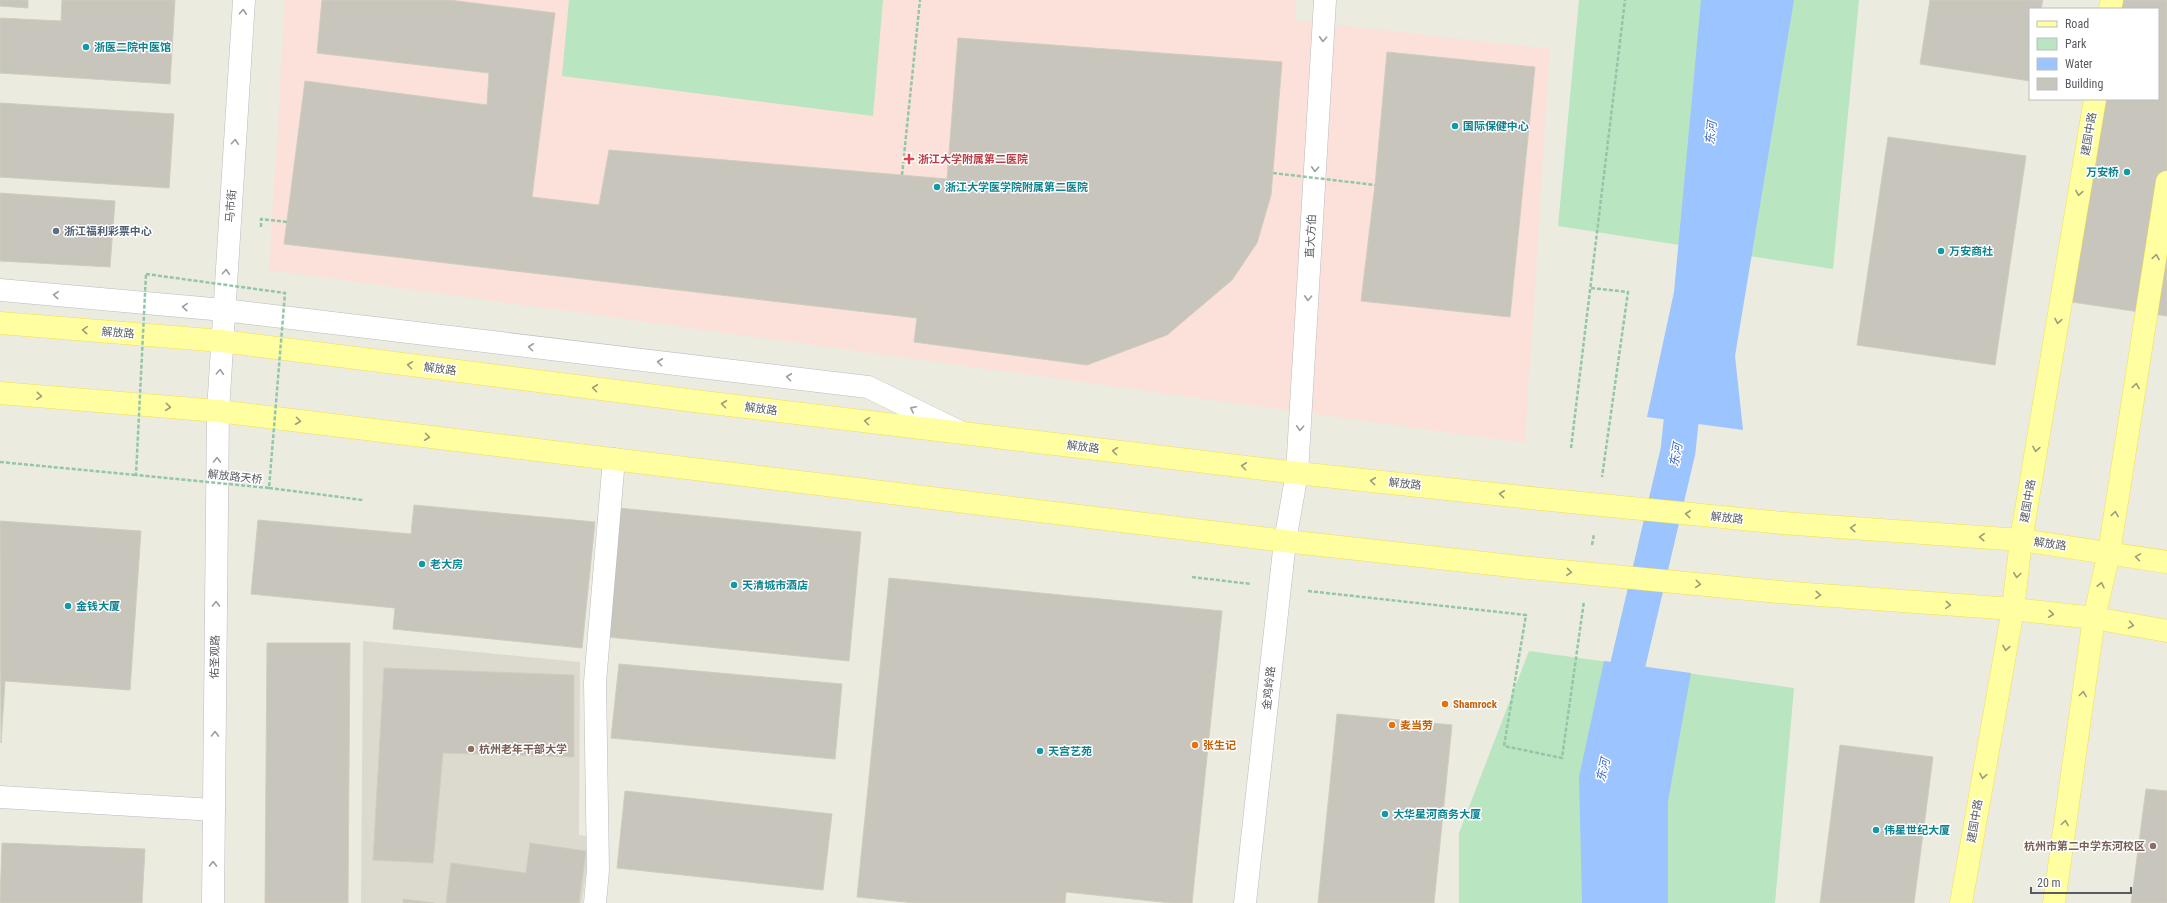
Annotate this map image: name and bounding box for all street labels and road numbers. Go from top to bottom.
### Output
street label: 建国中路 [2079,111,2099,157]
street label: 马市街 [223,189,239,223]
street label: 直大方伯 [1303,214,1319,258]
street label: 解放路 [101,325,135,341]
street label: 解放路 [423,361,457,377]
street label: 解放路 [744,401,778,417]
street label: 解放路 [1066,439,1100,455]
street label: 解放路天桥 [207,468,263,486]
street label: 解放路 [1388,476,1422,492]
street label: 建国中路 [2018,478,2038,524]
street label: 解放路 [1710,510,1744,526]
street label: 解放路 [2033,535,2067,553]
street label: 佑圣观路 [208,635,222,679]
street label: 金鸡岭路 [1260,665,1278,711]
street label: 建国中路 [1965,798,1985,844]

